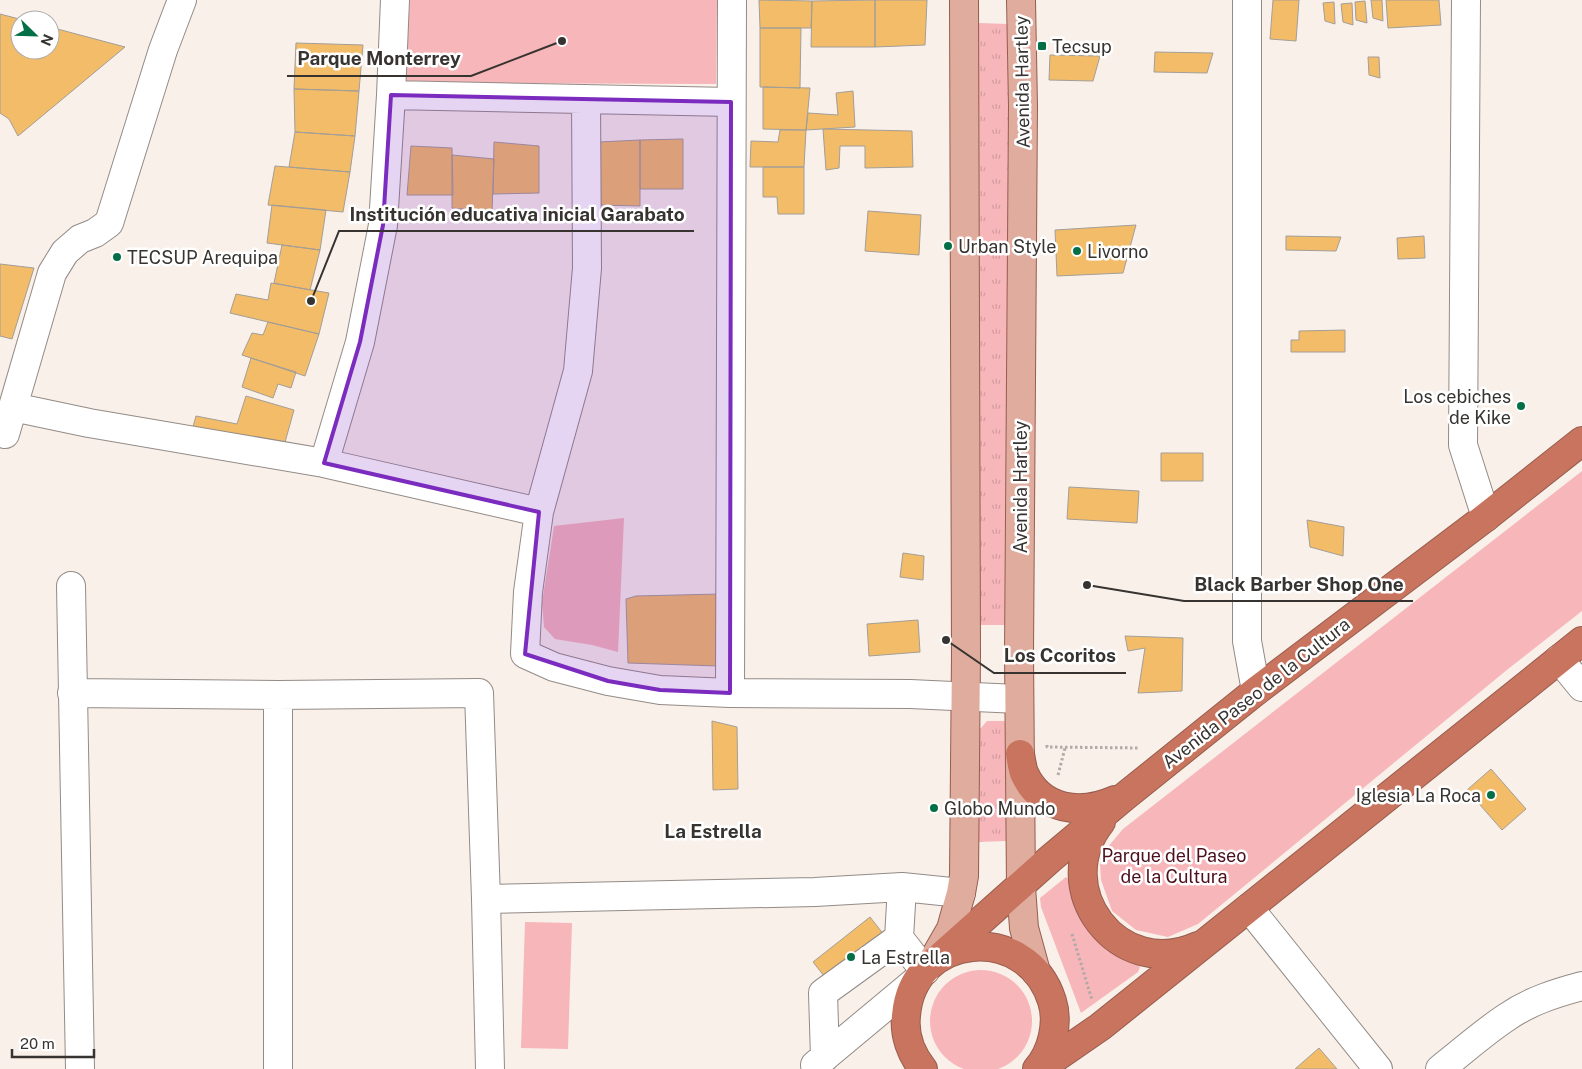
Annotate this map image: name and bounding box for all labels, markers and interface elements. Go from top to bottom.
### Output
north arrow [10,10,60,60]
street label: Avenida Hartley [1010,15,1034,149]
text: N [37,32,56,48]
place label: Tecsup [1052,36,1112,57]
marker: Tecsup [1036,40,1048,52]
callout: Parque Monterrey [287,42,471,76]
text: Parque Monterrey [297,47,461,69]
callout: Institución educativa inicial Garabato [339,197,694,231]
text: Institución educativa inicial Garabato [349,203,685,225]
place label: Urban Style [958,236,1057,257]
marker: Urban Style [942,240,954,252]
place label: Livorno [1087,241,1149,262]
marker: Livorno [1071,245,1083,257]
place label: TECSUP Arequipa [127,247,278,268]
marker: TECSUP Arequipa [111,251,123,263]
place label: Los cebiches de Kike [1403,386,1511,428]
marker: Los cebiches de Kike [1515,400,1527,412]
street label: Avenida Hartley [1010,420,1031,553]
callout: Black Barber Shop One [1184,567,1413,601]
text: Black Barber Shop One [1194,573,1404,595]
street label: Avenida Paseo de la Cultura [1158,613,1354,773]
callout: Los Ccoritos [994,639,1126,673]
text: Los Ccoritos [1004,644,1116,666]
place label: Iglesia La Roca [1356,785,1481,806]
marker: Iglesia La Roca [1485,789,1497,801]
place label: Globo Mundo [944,798,1055,819]
marker: Globo Mundo [928,802,940,814]
district label: La Estrella [664,820,762,842]
park label: Parque del Paseo de la Cultura [1102,845,1246,887]
place label: La Estrella [861,947,950,968]
marker: La Estrella [845,951,857,963]
scale bar [12,1026,95,1058]
text: 20 m [20,1035,55,1052]

